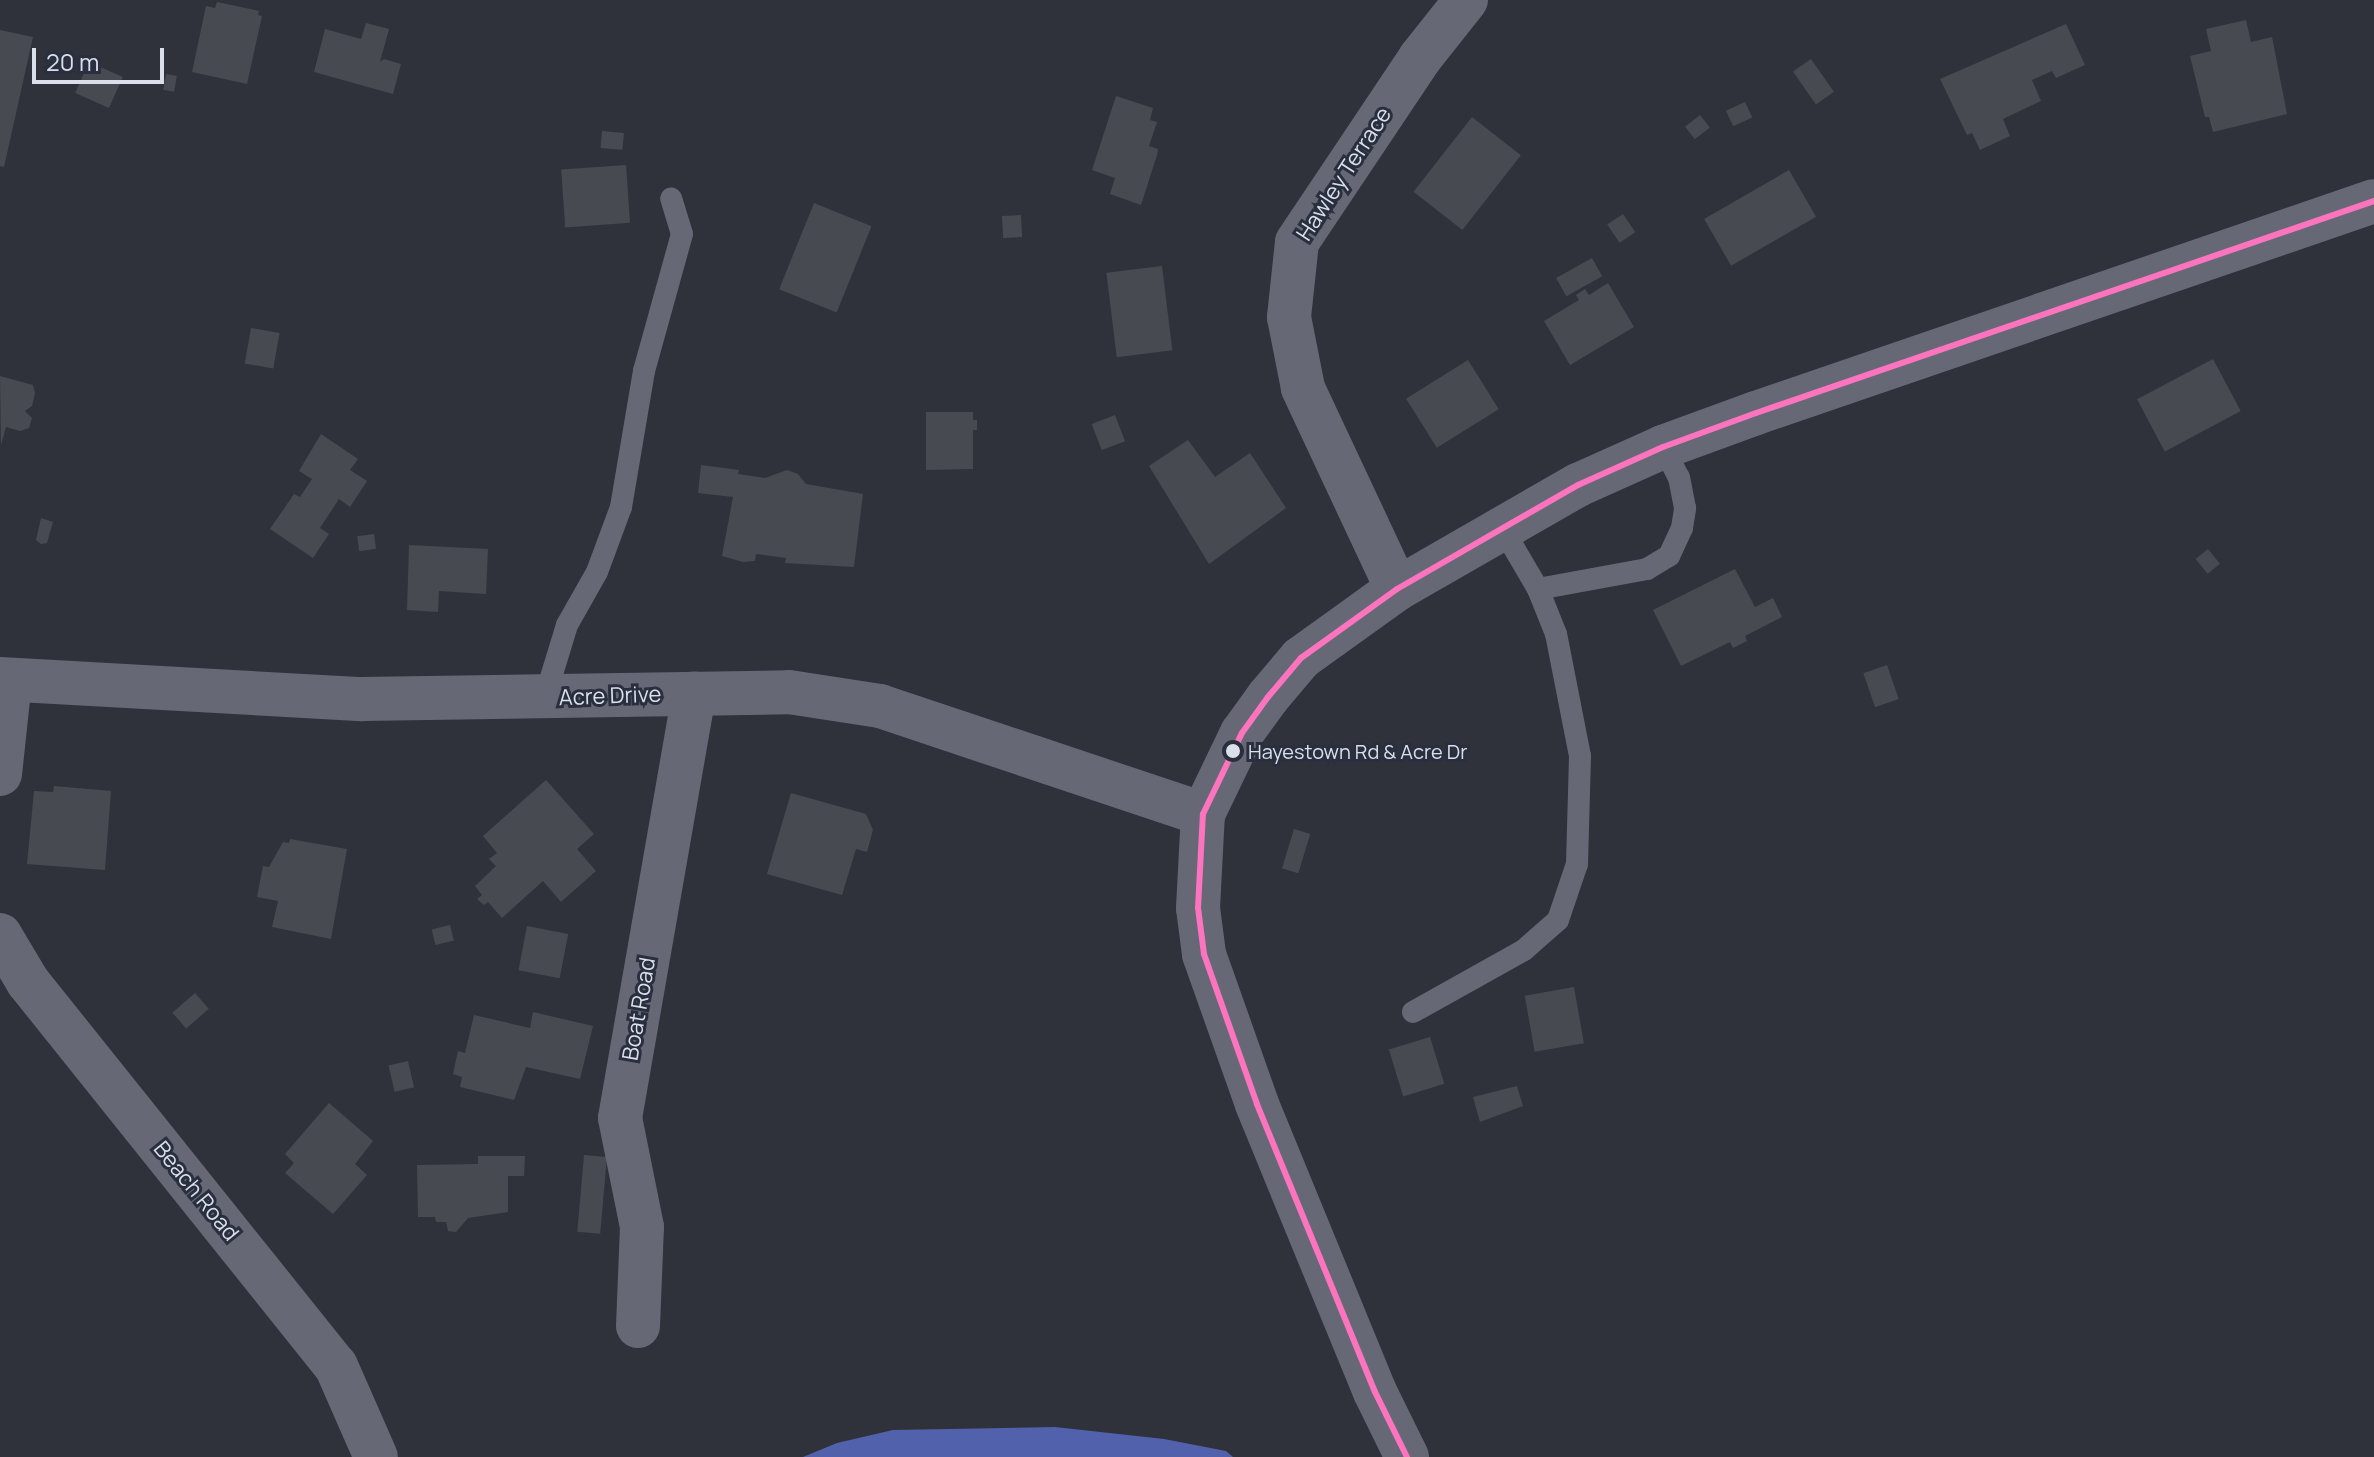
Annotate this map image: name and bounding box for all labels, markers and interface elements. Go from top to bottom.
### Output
scale bar [36,32,168,82]
text: 20 m [46,45,99,78]
street label: Hawley Terrace [1291,102,1397,246]
street label: Acre Drive [558,681,662,711]
place label: Hayestown Rd & Acre Dr [1248,739,1467,763]
marker: Hayestown Rd & Acre Dr [1225,743,1241,759]
street label: Boat Road [617,955,661,1063]
street label: Beach Road [148,1136,244,1246]

